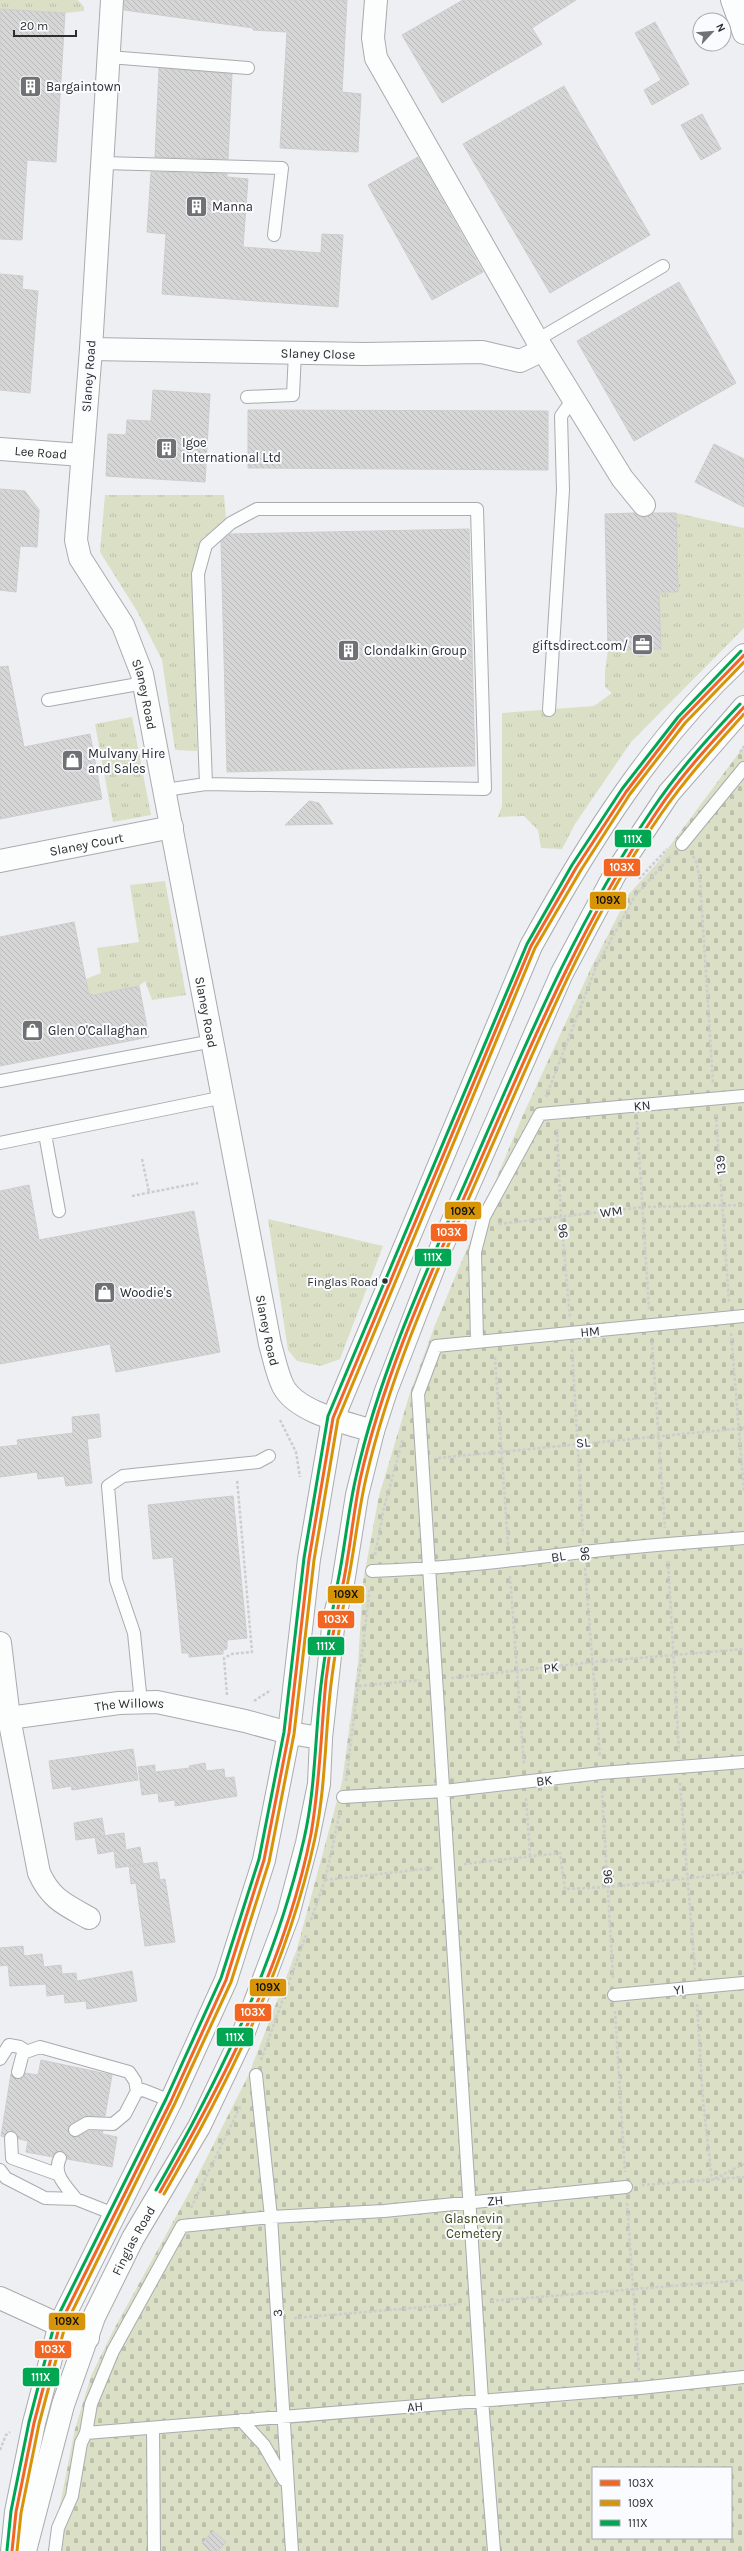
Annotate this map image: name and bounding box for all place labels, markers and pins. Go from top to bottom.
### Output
building icon: Bargaintown [17,73,43,99]
place label: Bargaintown [46,79,121,94]
building icon: Manna [184,193,210,219]
place label: Manna [212,199,253,214]
place label: Igoe International Ltd [182,435,281,465]
building icon: Igoe International Ltd [153,436,179,462]
office icon: giftsdirect.com/ [630,632,656,658]
building icon: Clondalkin Group [335,637,361,663]
place label: giftsdirect.com/ [532,638,628,653]
place label: Clondalkin Group [364,643,467,658]
place label: Mulvany Hire and Sales [88,746,165,776]
shop icon: Mulvany Hire and Sales [60,747,86,773]
shop icon: Glen O'Callaghan [19,1017,45,1043]
place label: Glen O'Callaghan [48,1023,148,1038]
place label: Finglas Road [307,1275,378,1289]
marker: Finglas Road [380,1276,390,1286]
shop icon: Woodie's [91,1279,117,1305]
place label: Woodie's [120,1285,172,1300]

